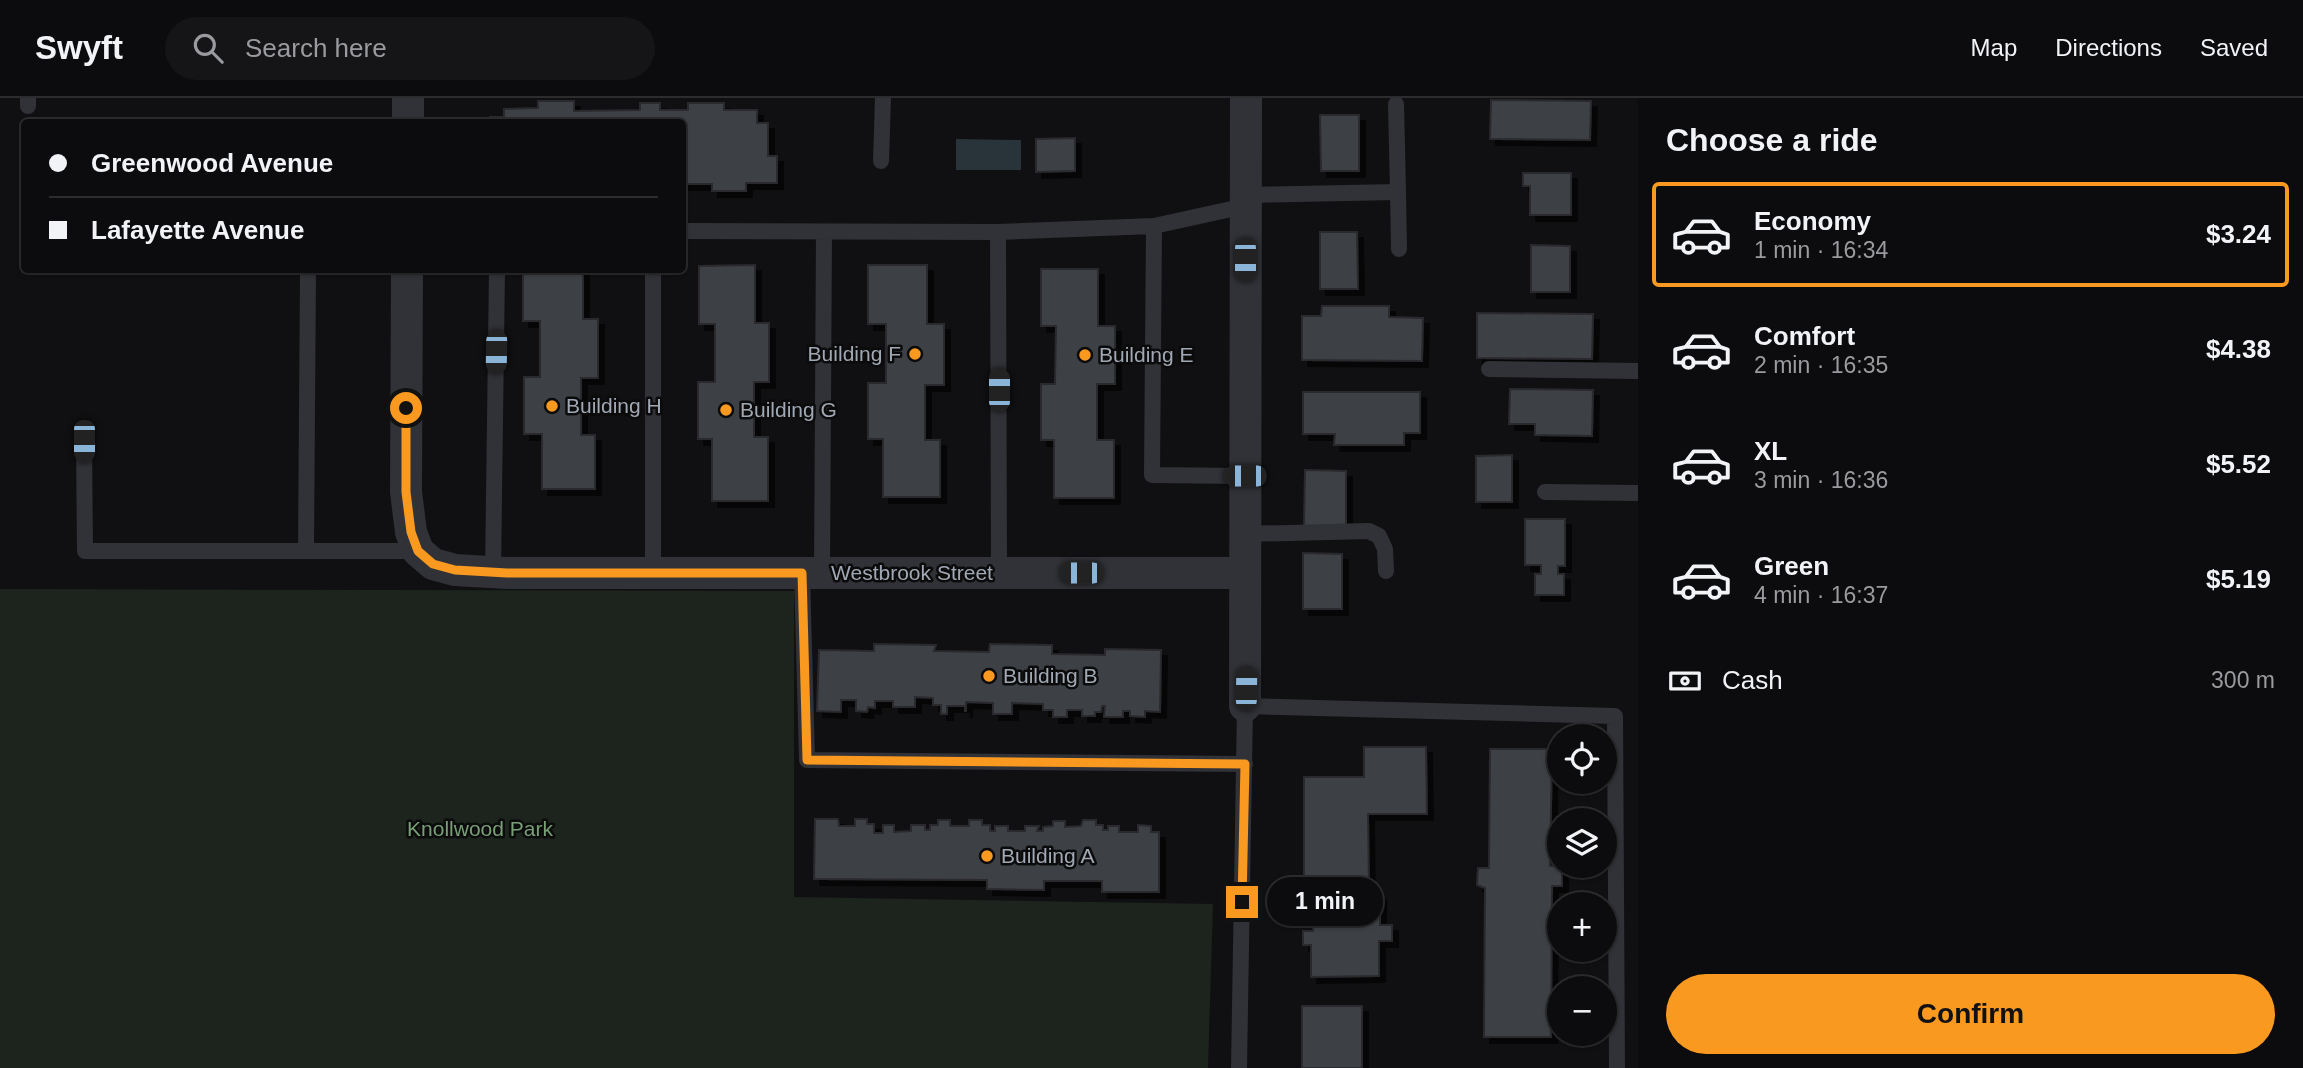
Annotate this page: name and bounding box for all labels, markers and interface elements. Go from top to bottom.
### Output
search box [165,17,655,80]
text: Swyft [35,29,123,66]
icon: search [189,29,227,67]
text: Search here [245,33,387,63]
text: Map [1971,34,2017,61]
text: Directions [2055,34,2162,61]
text: Saved [2200,34,2268,61]
text: Choose a ride [1666,122,1878,158]
text: Greenwood Avenue [91,148,333,178]
icon: car [1670,203,1733,266]
text: Economy [1754,206,1871,236]
text: Lafayette Avenue [91,215,304,245]
text: $3.24 [2206,219,2271,249]
text: 1 min · 16:34 [1754,237,1888,263]
car [1235,239,1256,281]
icon: car [1670,318,1733,381]
text: Comfort [1754,321,1855,351]
car [486,331,507,373]
text: $4.38 [2206,334,2271,364]
place label: Building F [808,342,901,365]
place label: Building E [1099,343,1194,366]
marker: Building F [907,346,923,362]
marker: Building E [1077,347,1093,363]
text: 2 min · 16:35 [1754,352,1888,378]
car [989,369,1010,411]
route start [390,392,422,424]
place label: Building H [566,394,662,417]
marker: Building H [544,398,560,414]
place label: Building G [740,398,837,421]
marker: Building G [718,402,734,418]
car [74,420,95,462]
icon: car [1670,433,1733,496]
text: XL [1754,436,1787,466]
text: $5.52 [2206,449,2271,479]
car [1225,466,1267,487]
text: 3 min · 16:36 [1754,467,1888,493]
icon: car [1670,548,1733,611]
text: Green [1754,551,1829,581]
street label: Westbrook Street [831,561,993,584]
car [1061,563,1103,584]
text: $5.19 [2206,564,2271,594]
text: 4 min · 16:37 [1754,582,1888,608]
icon: cash [1666,662,1704,700]
place label: Building B [1003,664,1098,687]
text: Cash [1722,665,1783,695]
text: 300 m [2211,667,2275,693]
marker: Building B [981,668,997,684]
car [1236,668,1257,710]
map controls [1547,724,1617,1046]
button: locate [1547,724,1617,794]
button: layers [1547,808,1617,878]
park label: Knollwood Park [407,817,553,840]
place label: Building A [1001,844,1094,867]
marker: Building A [979,848,995,864]
callout: 1 min [1266,878,1382,926]
route end [1226,886,1258,918]
text: 1 min [1295,888,1355,914]
button: + [1547,892,1617,962]
button: Confirm [1666,974,2275,1054]
button: − [1547,976,1617,1046]

